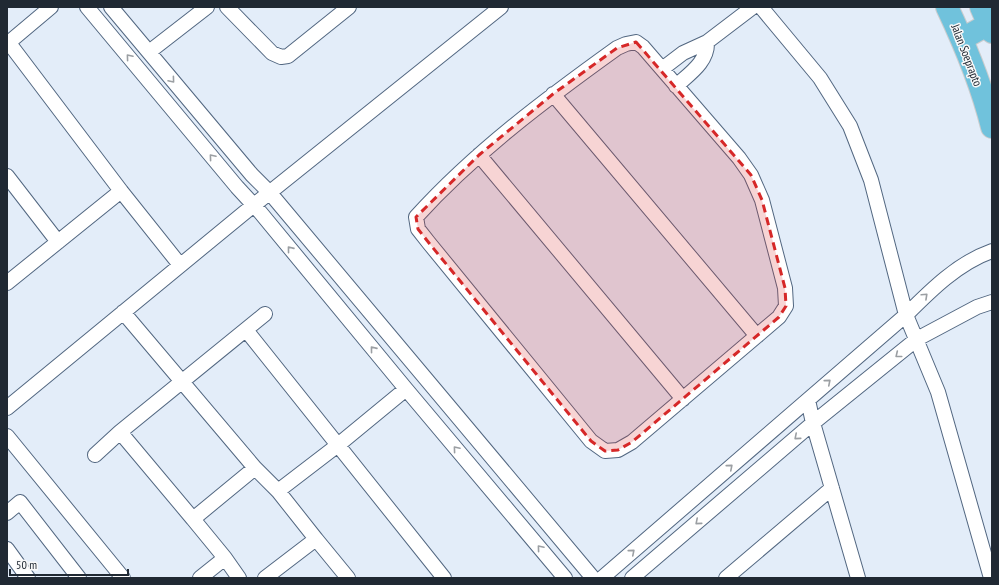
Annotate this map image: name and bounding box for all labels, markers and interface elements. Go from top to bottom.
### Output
street label: Jalan Soeprapto [948,21,986,88]
one-way arrow [126,54,133,62]
one-way arrow [167,75,174,82]
one-way arrow [210,154,217,162]
one-way arrow [288,246,295,253]
one-way arrow [921,294,928,301]
one-way arrow [370,346,377,354]
one-way arrow [895,350,902,357]
one-way arrow [823,380,831,387]
one-way arrow [794,432,802,440]
one-way arrow [453,446,460,453]
one-way arrow [725,465,733,472]
one-way arrow [695,517,703,524]
one-way arrow [537,546,544,553]
one-way arrow [627,550,634,557]
scale bar [10,551,128,577]
text: 50 m [16,557,37,572]

